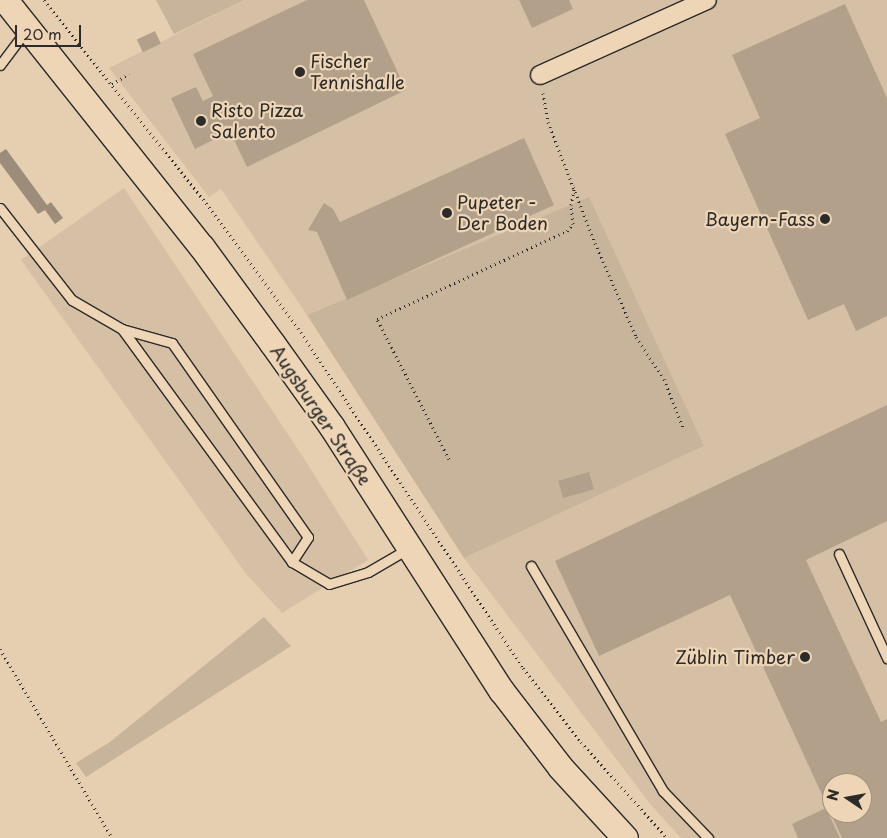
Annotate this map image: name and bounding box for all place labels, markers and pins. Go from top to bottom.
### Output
place label: Fischer Tennishalle [310,51,405,94]
marker: Fischer Tennishalle [294,66,306,78]
place label: Risto Pizza Salento [211,100,303,142]
marker: Risto Pizza Salento [195,115,207,127]
place label: Pupeter - Der Boden [457,192,548,234]
marker: Pupeter - Der Boden [441,207,453,219]
place label: Bayern-Fass [704,208,815,230]
marker: Bayern-Fass [819,213,831,225]
place label: Züblin Timber [675,646,795,668]
marker: Züblin Timber [799,651,811,663]

